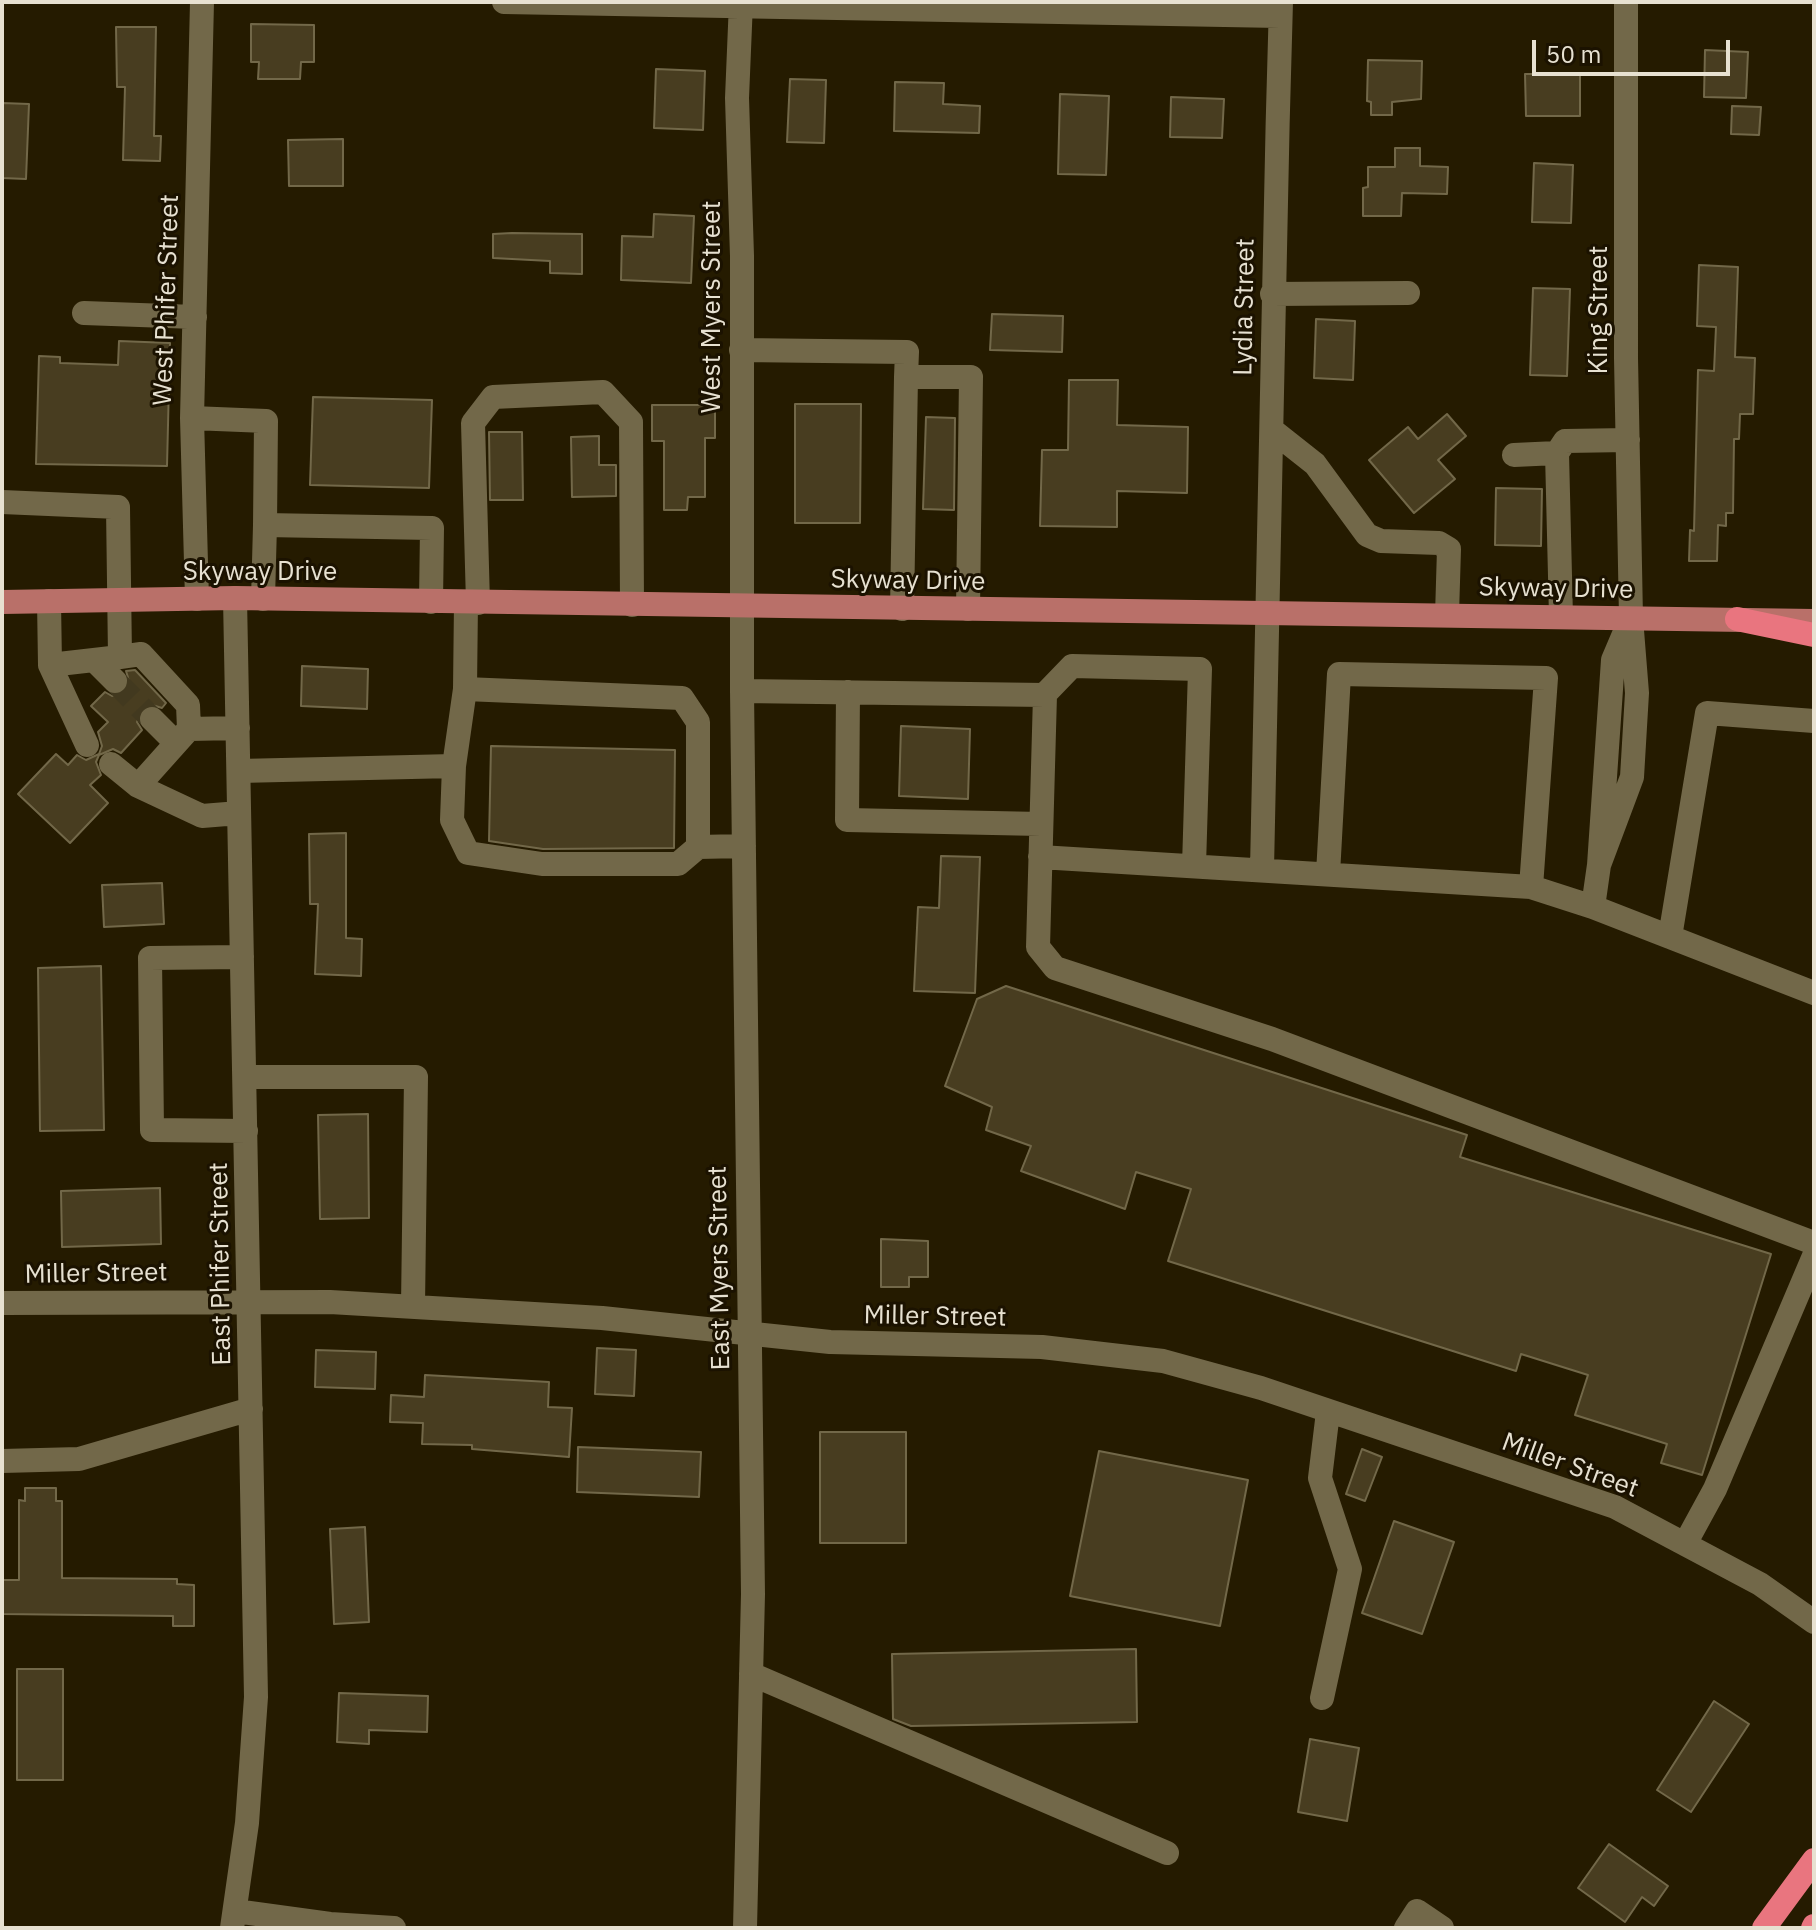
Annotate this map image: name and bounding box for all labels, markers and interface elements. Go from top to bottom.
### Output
scale bar [1536,24,1734,74]
text: 50 m [1546,38,1601,70]
street label: West Phifer Street [148,194,186,406]
street label: West Myers Street [696,201,728,413]
street label: Lydia Street [1228,238,1262,376]
street label: King Street [1583,246,1615,374]
street label: Skyway Drive [183,556,337,588]
street label: Skyway Drive [830,564,986,598]
street label: Skyway Drive [1478,572,1634,606]
street label: East Phifer Street [204,1162,238,1366]
street label: East Myers Street [703,1165,737,1371]
street label: Miller Street [24,1257,168,1291]
street label: Miller Street [863,1300,1007,1334]
street label: Miller Street [1498,1427,1642,1505]

